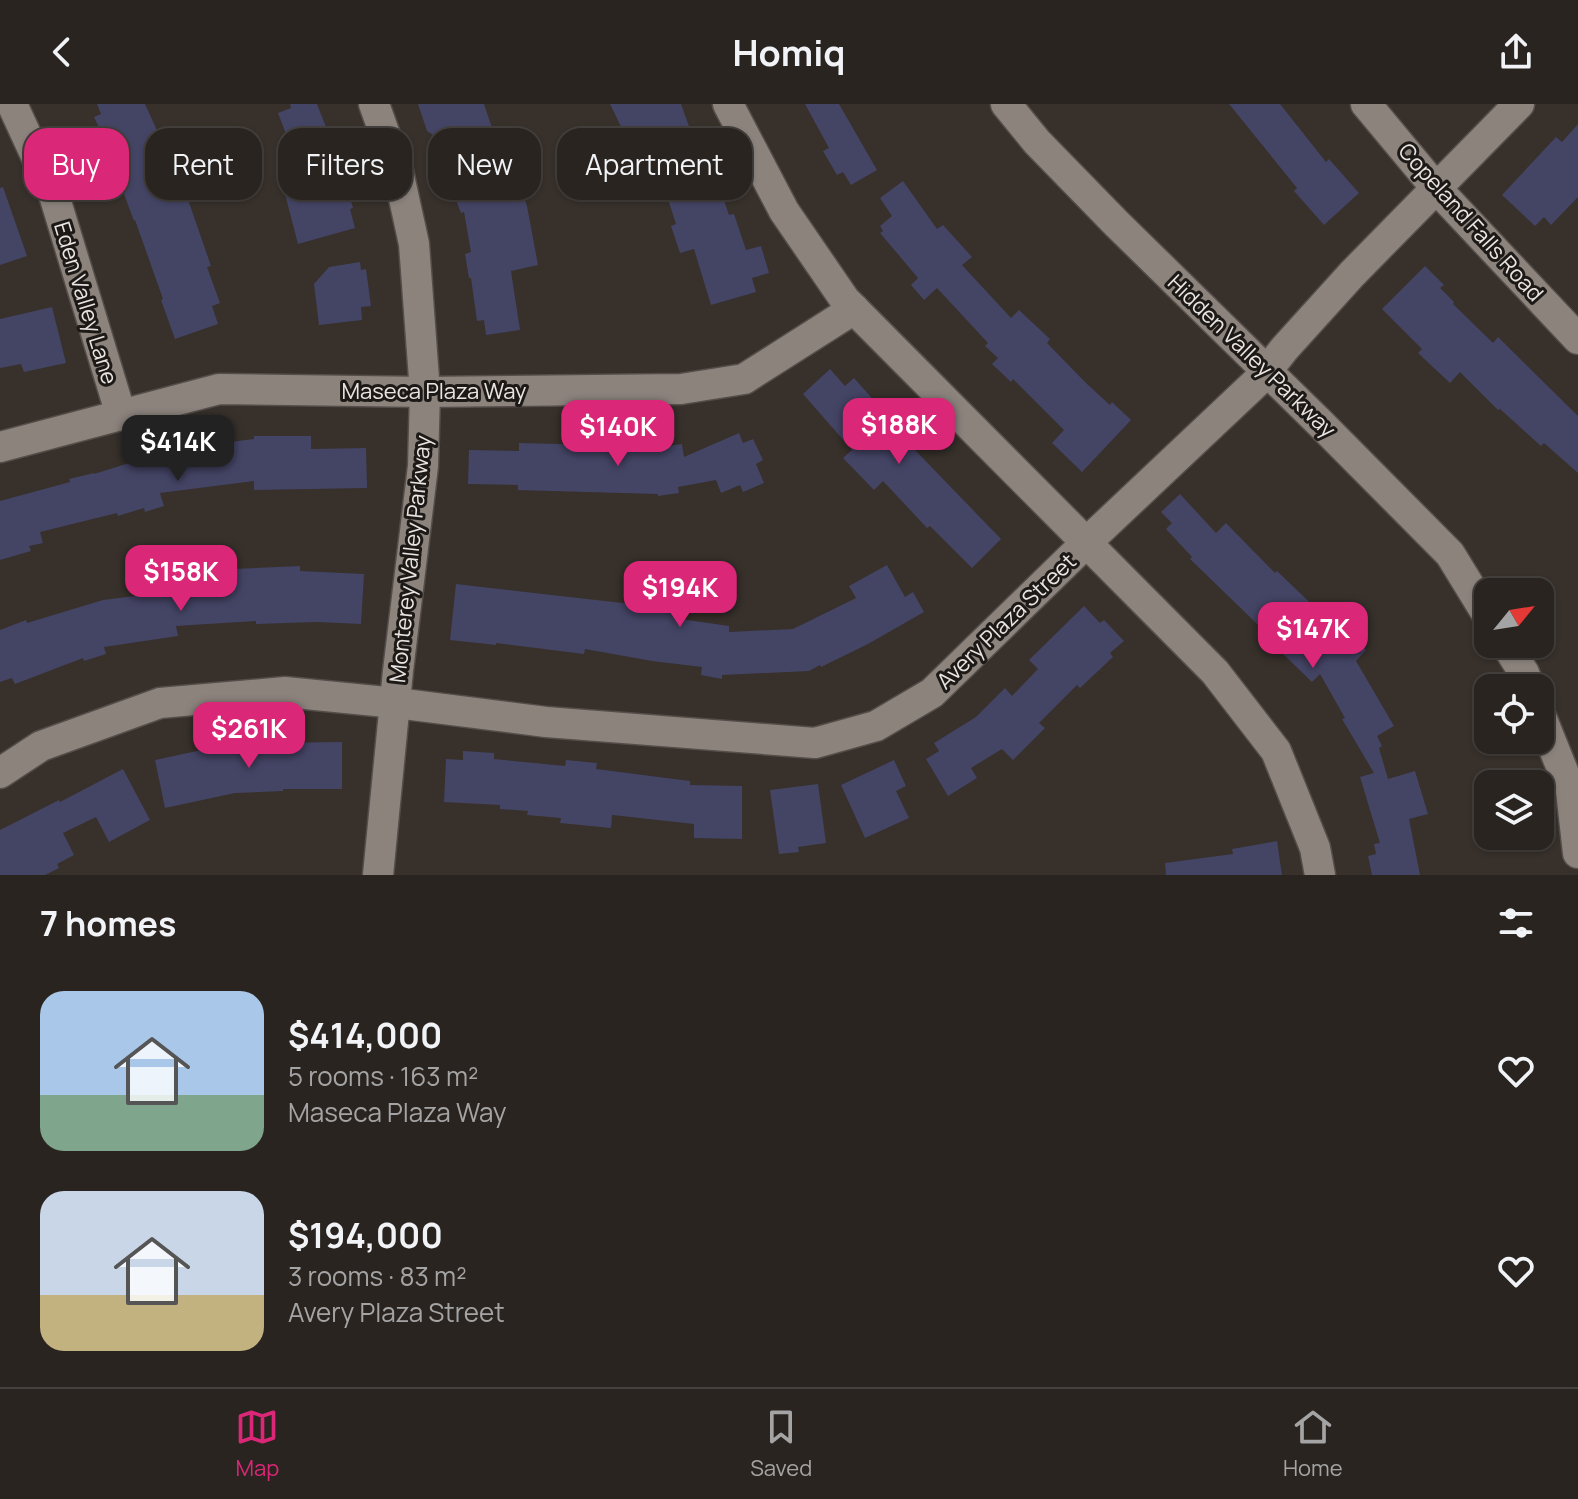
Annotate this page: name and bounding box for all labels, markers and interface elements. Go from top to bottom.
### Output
text: Homiq [733,28,845,77]
icon: back [40,30,84,74]
icon: share [1494,30,1538,74]
chip: Buy [24,128,129,200]
chip: Rent [145,128,262,200]
chip: Filters [278,128,412,200]
chip: New [428,128,541,200]
chip: Apartment [557,128,752,200]
street label: Copeland Falls Road [1392,136,1550,308]
street label: Eden Valley Lane [47,218,125,388]
street label: Hidden Valley Parkway [1161,268,1343,444]
street label: Maseca Plaza Way [342,376,527,406]
pin: $188K [843,398,955,466]
pin: $140K [562,400,674,468]
text: $188K [861,406,937,442]
text: $140K [579,408,657,444]
pin: $414K [122,415,234,483]
text: $414K [140,423,216,459]
street label: Monterey Valley Parkway [382,433,438,684]
pin: $158K [125,545,237,613]
street label: Avery Plaza Street [930,546,1082,695]
text: $158K [143,553,219,589]
pin: $194K [624,561,736,629]
text: $194K [642,569,718,605]
north arrow [1474,578,1554,658]
map controls [1474,578,1554,850]
pin: $147K [1257,602,1369,670]
text: $147K [1276,610,1350,646]
button: locate [1474,674,1554,754]
pin: $261K [193,702,305,770]
text: $261K [211,710,287,746]
button: layers [1474,770,1554,850]
text: 7 homes [40,900,176,946]
icon: filters [1494,901,1538,945]
text: $414,000 [288,1012,442,1058]
icon: home [104,1023,200,1119]
icon: heart [1494,1049,1538,1093]
text: 5 rooms · 163 m² [288,1058,478,1094]
text: Maseca Plaza Way [288,1094,506,1130]
text: $194,000 [288,1212,443,1258]
icon: home [104,1223,200,1319]
icon: heart [1494,1249,1538,1293]
text: 3 rooms · 83 m² [288,1258,467,1294]
text: Avery Plaza Street [288,1294,505,1330]
tab: Map [235,1405,279,1483]
tab: Saved [750,1405,812,1483]
tab: Home [1283,1405,1343,1483]

